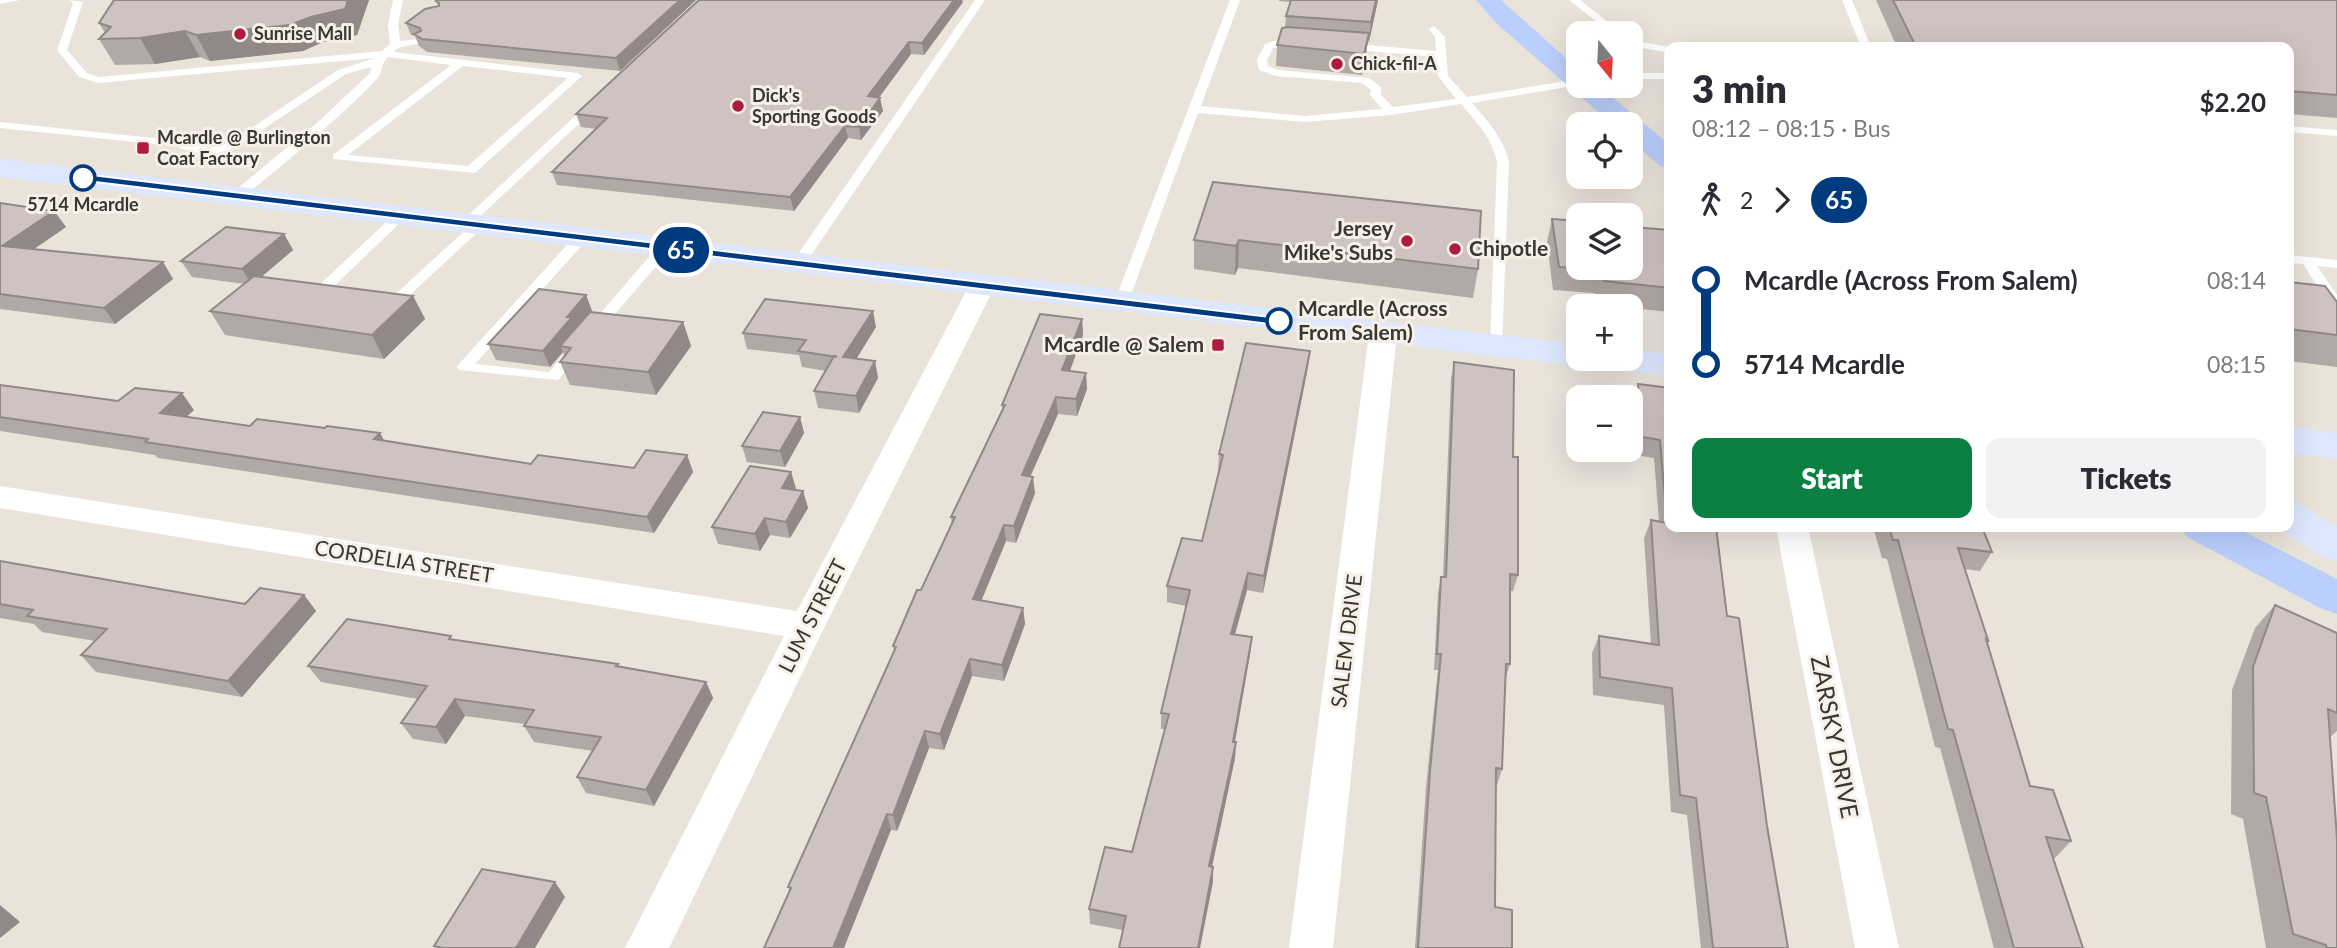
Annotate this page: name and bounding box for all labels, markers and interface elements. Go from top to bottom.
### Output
north arrow [1566,21,1643,98]
map controls [1566,21,1643,462]
place label: Sunrise Mall [254,22,352,44]
marker: Sunrise Mall [232,26,248,42]
place label: Chick-fil-A [1351,52,1437,74]
marker: Chick-fil-A [1329,56,1345,72]
text: 3 min [1692,65,1787,111]
place label: Dick's Sporting Goods [752,84,876,127]
text: $2.20 [2200,86,2266,118]
marker: Dick's Sporting Goods [730,98,746,114]
button: locate [1566,112,1643,189]
text: 08:12 – 08:15 · Bus [1692,114,1891,142]
place label: Mcardle @ Burlington Coat Factory [157,126,331,169]
marker: Mcardle @ Burlington Coat Factory [135,140,151,156]
marker: 5714 Mcardle [70,165,96,191]
icon: walk [1692,181,1730,219]
icon: forward [1763,181,1801,219]
text: 65 [1825,185,1853,214]
text: 2 [1740,186,1753,214]
place label: 5714 Mcardle [27,193,139,215]
button: layers [1566,203,1643,280]
place label: Jersey Mike's Subs [1284,215,1394,264]
line badge: 65 [650,227,712,273]
marker: Jersey Mike's Subs [1399,233,1415,249]
text: 65 [667,235,695,264]
place label: Chipotle [1469,235,1548,260]
marker: Chipotle [1447,241,1463,257]
text: Mcardle (Across From Salem) [1744,264,2078,296]
text: 08:14 [2207,266,2266,294]
button: + [1566,294,1643,371]
place label: Mcardle (Across From Salem) [1298,295,1448,344]
marker: Mcardle (Across From Salem) [1266,308,1292,334]
place label: Mcardle @ Salem [1044,331,1204,356]
marker: Mcardle @ Salem [1210,337,1226,353]
text: 5714 Mcardle [1744,348,1905,380]
text: 08:15 [2207,350,2266,378]
button: − [1566,385,1643,462]
button: Start [1692,438,1972,518]
button: Tickets [1986,438,2266,518]
street label: CORDELIA STREET [313,534,496,587]
street label: LUM STREET [772,554,851,676]
street label: SALEM DRIVE [1325,573,1366,709]
street label: ZARSKY DRIVE [1806,653,1865,820]

